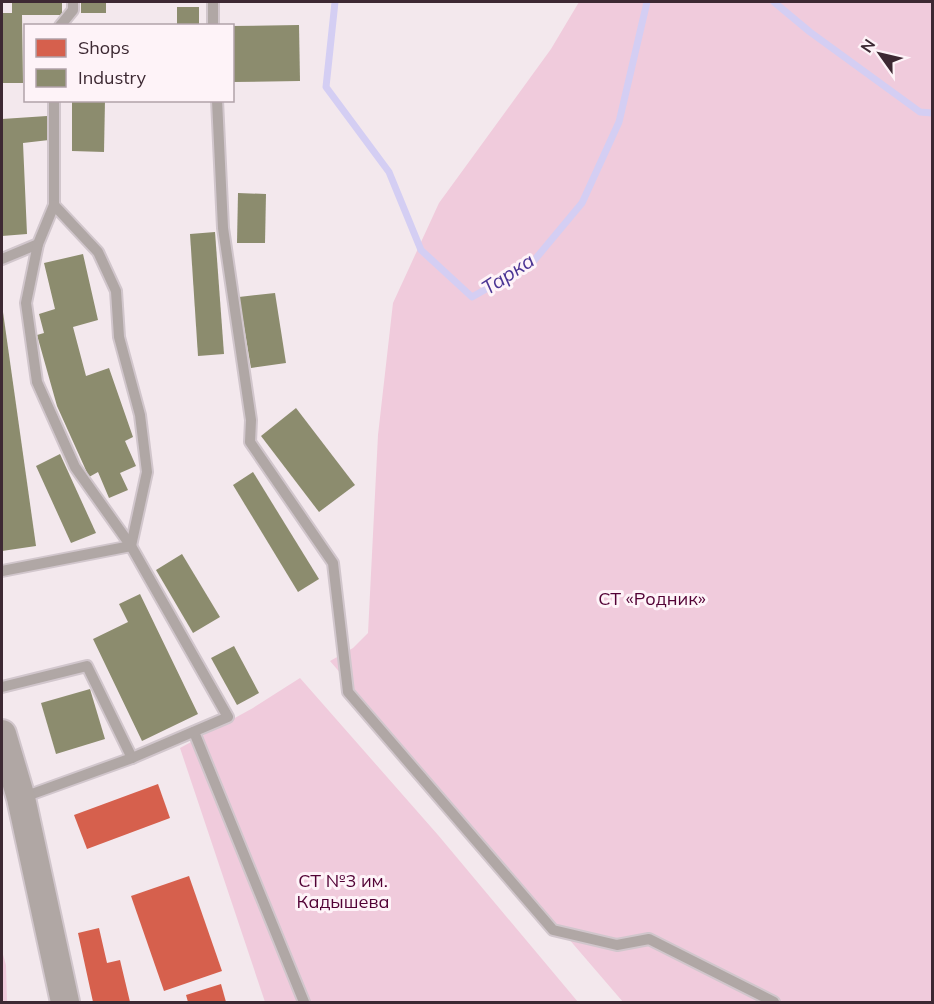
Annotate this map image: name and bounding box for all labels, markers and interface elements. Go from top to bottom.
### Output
legend [24,24,234,102]
north arrow [850,24,910,84]
text: N [856,35,879,56]
text: Shops [78,36,130,59]
text: Industry [78,66,147,89]
water label: Тарка [477,247,539,300]
park label: СТ «Родник» [598,587,706,610]
park label: СТ №3 им. Кадышева [297,869,389,913]

